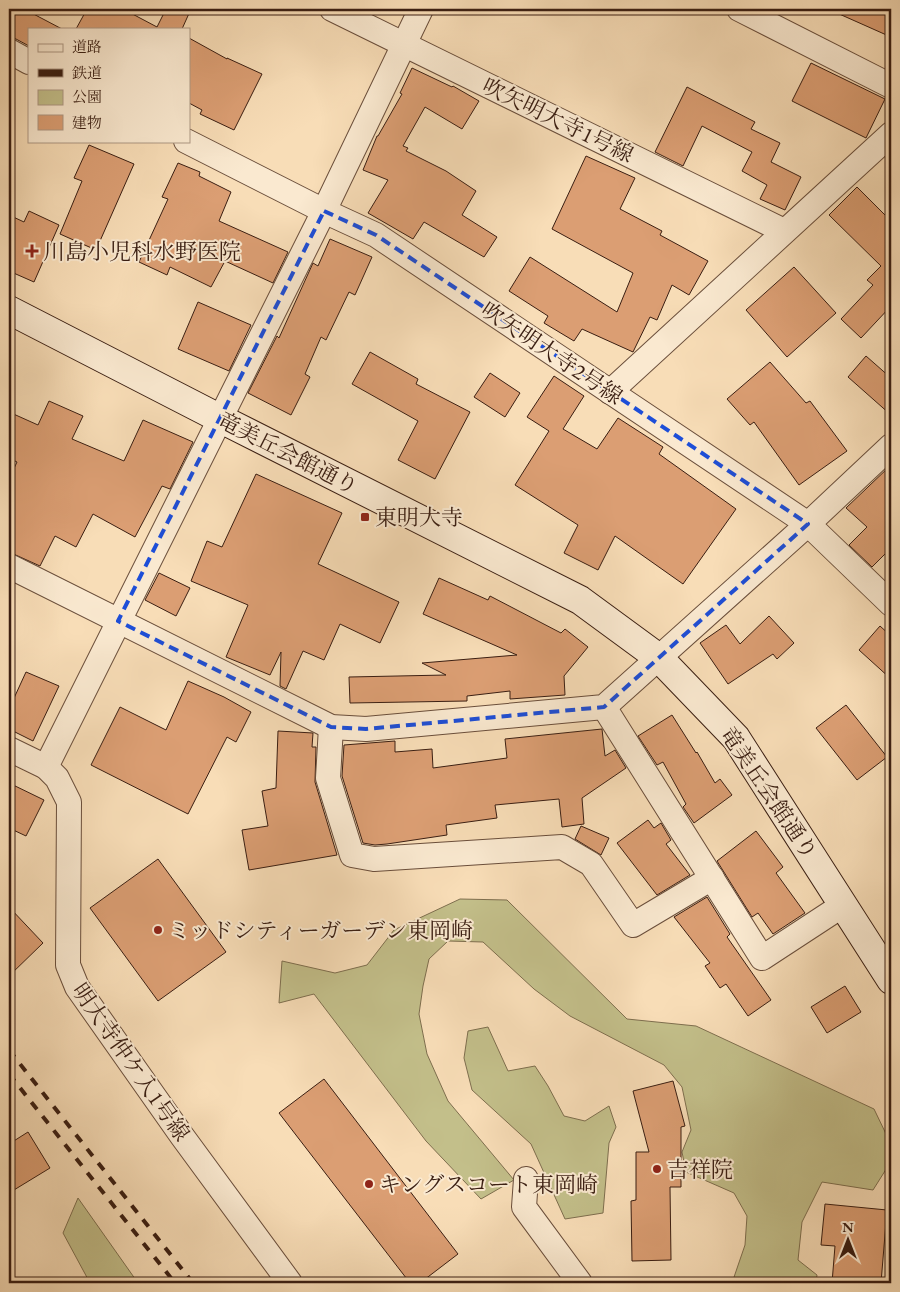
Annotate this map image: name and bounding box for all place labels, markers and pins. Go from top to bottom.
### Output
place label: 川島小児科水野医院 [43,237,241,266]
marker: 川島小児科水野医院 [25,244,39,258]
place label: 東明大寺 [375,503,463,532]
marker: 東明大寺 [359,511,371,523]
place label: ミッドシティーガーデン東岡崎 [168,916,473,945]
marker: ミッドシティーガーデン東岡崎 [152,924,164,936]
place label: 吉祥院 [667,1155,733,1184]
marker: 吉祥院 [651,1163,663,1175]
place label: キングスコート東岡崎 [379,1170,598,1199]
marker: キングスコート東岡崎 [363,1178,375,1190]

